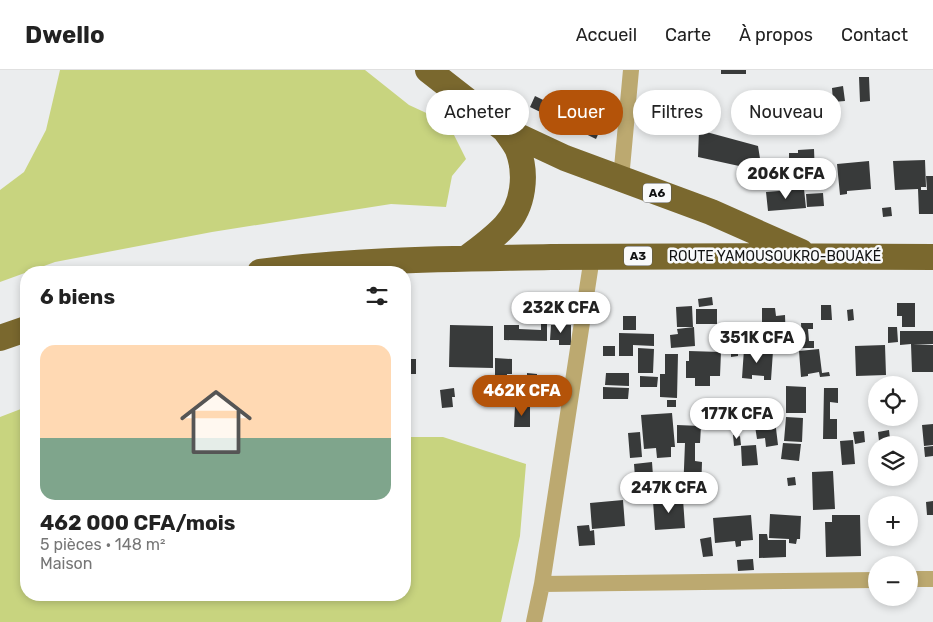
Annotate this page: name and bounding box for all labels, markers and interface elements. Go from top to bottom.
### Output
text: Dwello [25,21,105,49]
text: Accueil [576,24,637,46]
text: Carte [665,24,711,46]
text: À propos [739,24,813,46]
text: Contact [841,24,908,46]
chip: Acheter [426,90,529,135]
chip: Louer [539,90,623,135]
chip: Filtres [633,90,721,135]
chip: Nouveau [731,90,841,135]
pin: 206K CFA [734,158,838,200]
text: 206K CFA [747,164,825,183]
road number: A6 [643,184,671,202]
road number: A3 [624,247,652,266]
street label: ROUTE YAMOUSOUKRO-BOUAKÉ [669,247,881,265]
icon: filters [363,282,391,310]
text: 6 biens [40,284,115,309]
pin: 232K CFA [509,292,613,334]
text: 232K CFA [522,298,600,317]
pin: 351K CFA [705,322,809,364]
text: 351K CFA [720,328,794,347]
pin: 462K CFA [470,374,574,417]
map controls [868,376,918,606]
button: locate [868,376,918,426]
icon: home [171,377,261,467]
text: 462K CFA [483,381,561,400]
pin: 177K CFA [685,398,789,440]
text: 177K CFA [701,404,773,423]
button: layers [868,436,918,486]
pin: 247K CFA [617,472,721,514]
text: 247K CFA [631,478,707,497]
button: + [868,496,918,546]
text: 462 000 CFA/mois [40,510,235,535]
text: 5 pièces · 148 m² [40,535,165,554]
text: Maison [40,554,92,573]
button: − [868,556,918,606]

